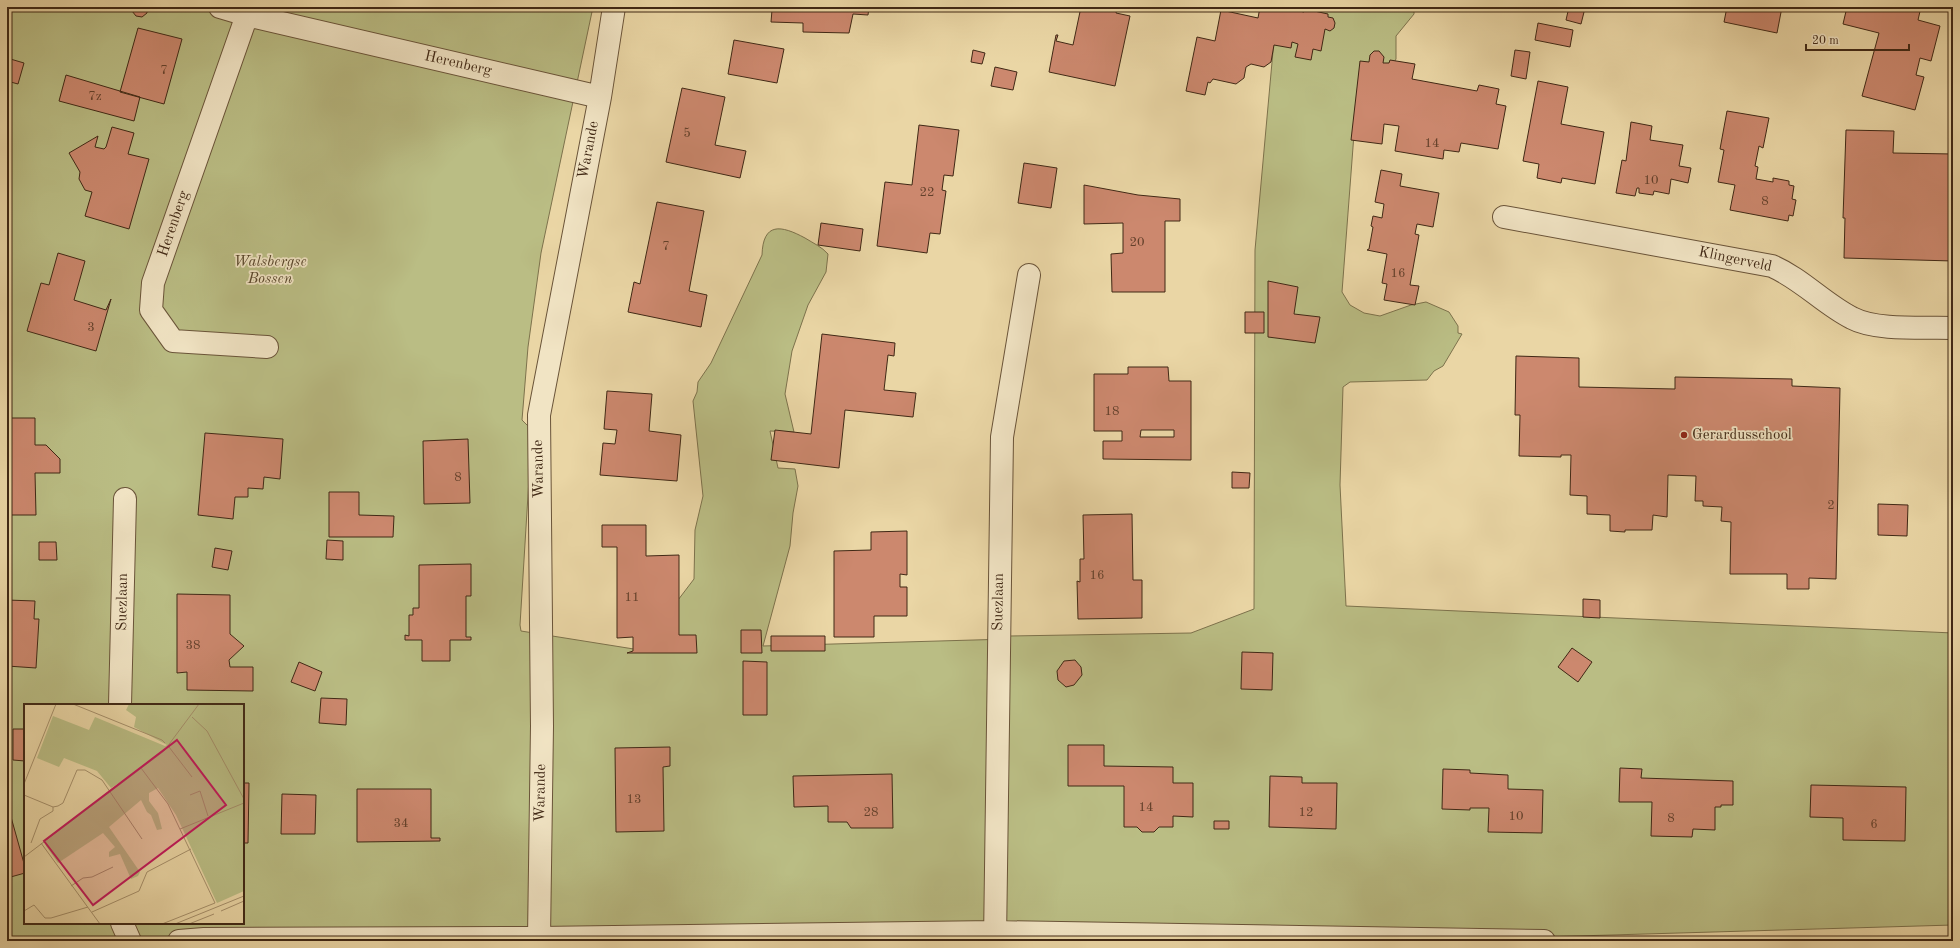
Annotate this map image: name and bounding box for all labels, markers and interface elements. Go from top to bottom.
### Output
scale bar [1806,26,1909,52]
text: 20 m [1812,35,1839,47]
street label: Herenberg [423,49,493,79]
house number: 7 [160,64,168,77]
house number: 7z [88,90,102,103]
street label: Warande [576,120,602,180]
house number: 5 [683,127,691,140]
house number: 14 [1424,137,1440,150]
house number: 10 [1643,174,1659,187]
house number: 22 [919,186,935,199]
street label: Herenberg [156,189,192,259]
house number: 8 [1761,195,1769,208]
house number: 20 [1129,236,1145,249]
house number: 7 [662,240,670,253]
street label: Klingerveld [1697,245,1773,275]
park label: Walsbergse Bossen [233,255,307,287]
house number: 16 [1390,267,1406,280]
house number: 3 [87,321,95,334]
house number: 18 [1104,405,1120,418]
place label: Gerardusschool [1692,428,1792,443]
marker: Gerardusschool [1679,430,1689,440]
street label: Warande [531,439,547,498]
house number: 8 [454,471,462,484]
house number: 2 [1827,499,1835,512]
house number: 16 [1089,569,1105,582]
street label: Suezlaan [115,573,131,631]
street label: Suezlaan [991,573,1007,631]
house number: 11 [624,591,640,604]
house number: 38 [185,639,201,652]
inset map [24,704,244,924]
street label: Warande [533,763,549,822]
house number: 13 [626,793,642,806]
house number: 14 [1138,801,1154,814]
house number: 28 [863,806,879,819]
house number: 12 [1298,806,1314,819]
house number: 10 [1508,810,1524,823]
house number: 8 [1667,812,1675,825]
house number: 34 [393,817,409,830]
house number: 6 [1870,818,1878,831]

